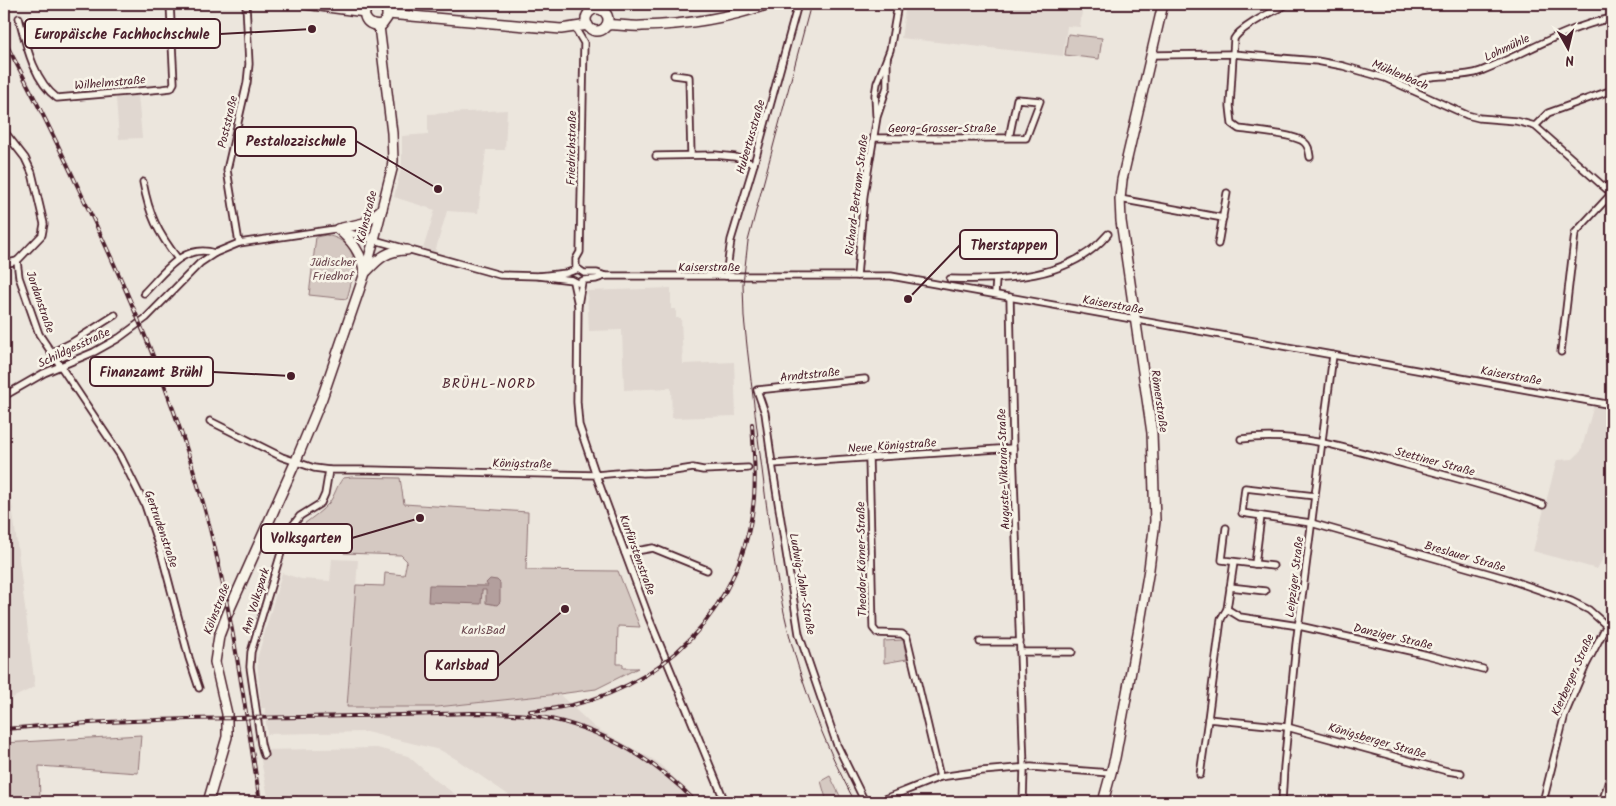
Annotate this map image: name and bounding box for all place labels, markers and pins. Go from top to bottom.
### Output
callout: Europäische Fachhochschule [25,19,220,48]
callout: Pestalozzischule [235,127,356,156]
callout: Therstappen [960,230,1057,259]
callout: Finanzamt Brühl [90,357,213,386]
callout: Volksgarten [261,524,352,553]
callout: Karlsbad [425,651,498,680]

